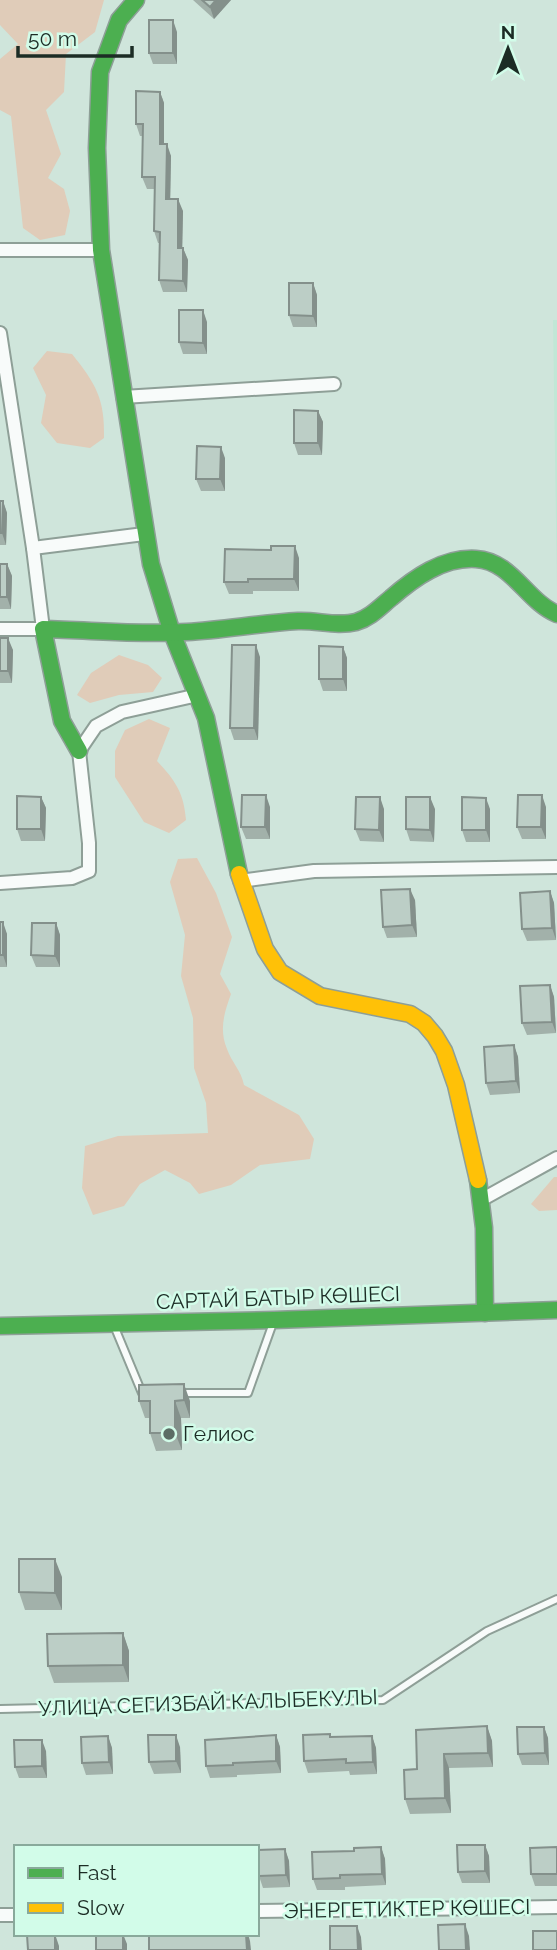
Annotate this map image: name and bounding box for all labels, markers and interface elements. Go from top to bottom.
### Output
scale bar [18,14,131,58]
north arrow [473,14,543,84]
text: N [501,21,515,43]
text: 50 m [28,26,77,51]
street label: САРТАЙ БАТЫР КӨШЕСІ [156,1281,400,1314]
place label: Гелиос [183,1421,255,1446]
marker: Гелиос [161,1426,177,1442]
street label: УЛИЦА СЕГИЗБАЙ КАЛЫБЕКУЛЫ [38,1684,378,1721]
legend [14,1845,259,1936]
text: Fast [77,1860,117,1885]
street label: ЭНЕРГЕТИКТЕР КӨШЕСІ [284,1894,530,1923]
text: Slow [77,1895,125,1920]

